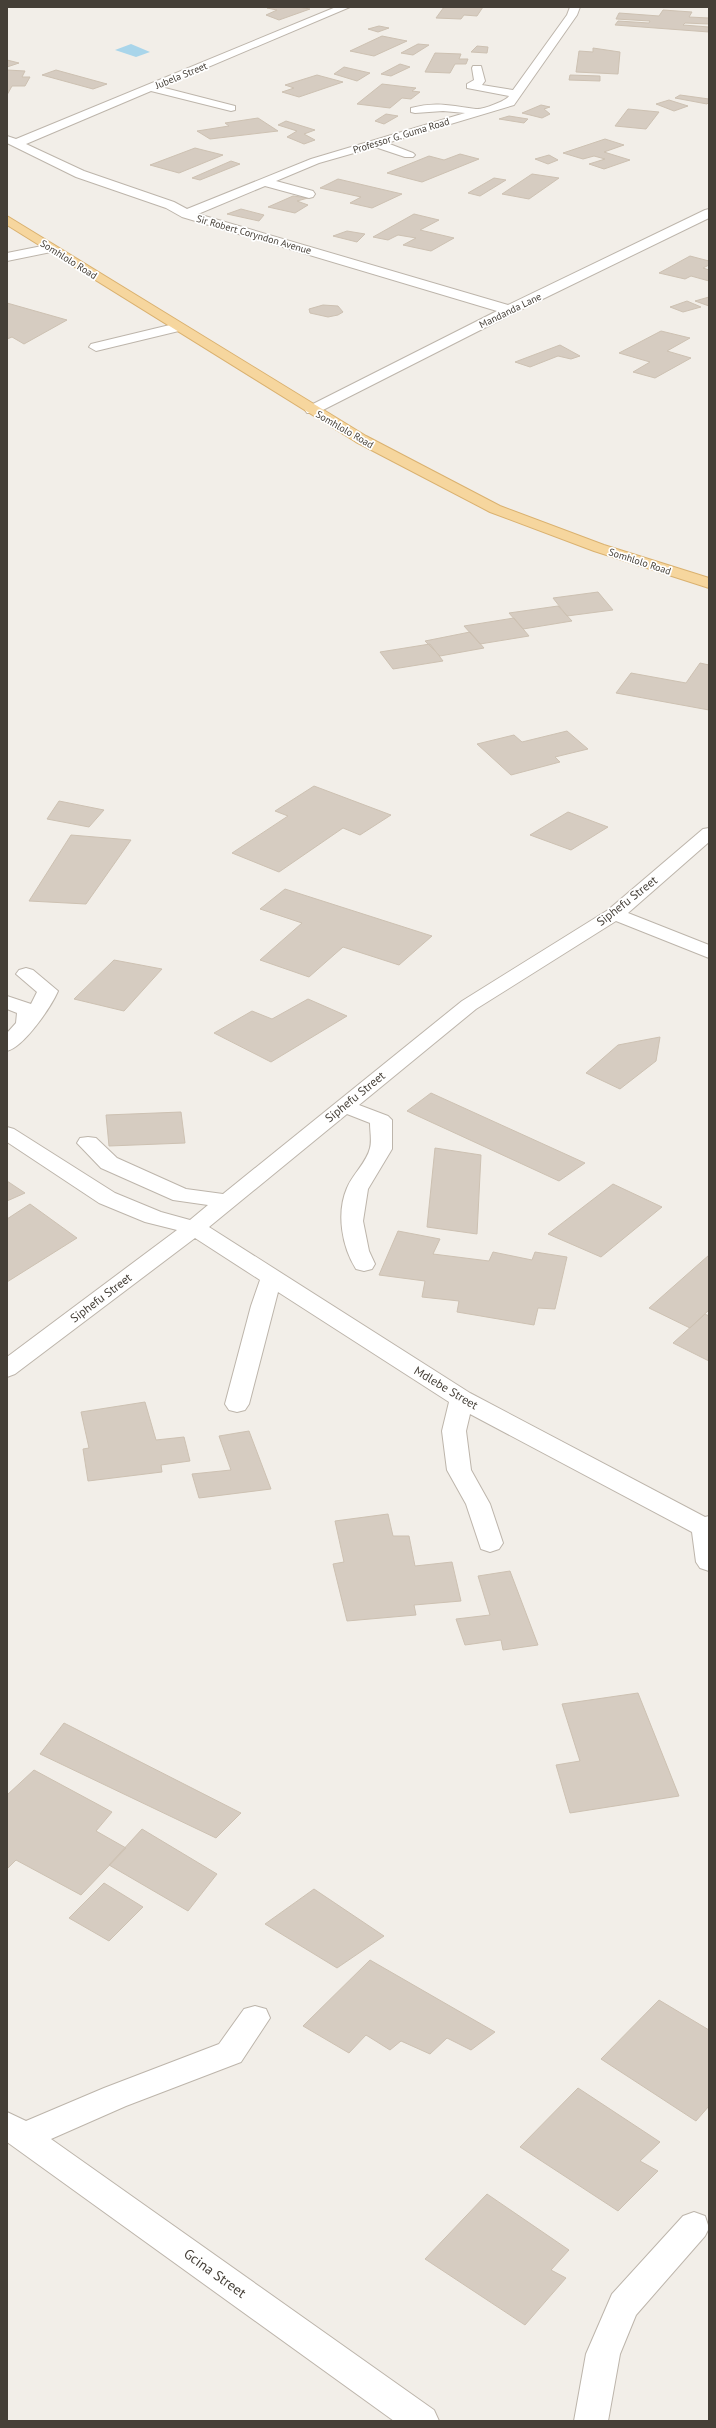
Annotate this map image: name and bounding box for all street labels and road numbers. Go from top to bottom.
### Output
street label: Jubela Street [152,59,210,92]
street label: Professor G. Guma Road [351,115,451,156]
street label: Sir Robert Coryndon Avenue [195,212,313,257]
street label: Somhlolo Road [38,237,100,282]
street label: Mandanda Lane [477,290,543,331]
street label: Somhlolo Road [313,408,376,451]
street label: Somhlolo Road [607,545,673,578]
street label: Siphefu Street [593,872,660,929]
street label: Siphefu Street [322,1068,388,1125]
street label: Siphefu Street [67,1270,134,1326]
street label: Mdlebe Street [412,1363,481,1413]
street label: Gcina Street [180,2244,250,2302]

